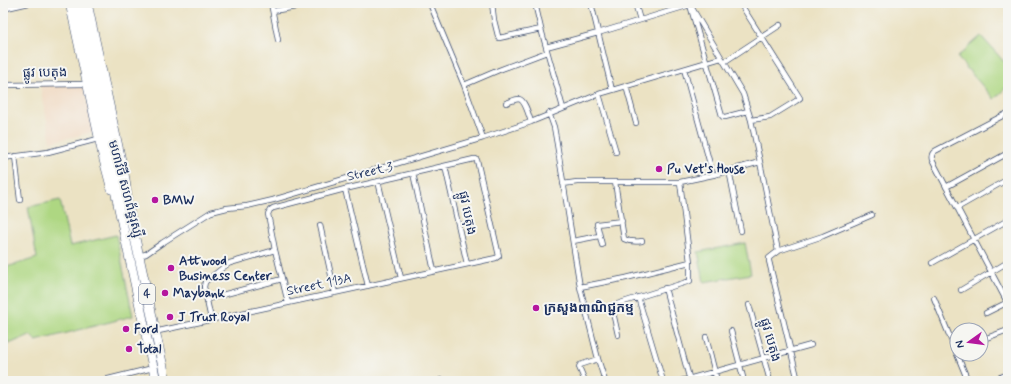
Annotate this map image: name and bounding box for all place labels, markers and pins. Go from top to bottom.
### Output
place label: Pu Vet's House [667,161,745,178]
marker: Pu Vet's House [654,164,664,174]
place label: BMW [163,192,194,209]
marker: BMW [150,195,160,205]
place label: Attwood Business Center [179,253,273,285]
marker: Attwood Business Center [166,263,176,273]
place label: Maybank [173,285,226,302]
marker: Maybank [160,288,170,298]
place label: ក្រសួងពាណិជ្ជកម្ម [544,300,634,317]
marker: ក្រសួងពាណិជ្ជកម្ម [531,303,541,313]
place label: J Trust Royal [178,309,250,326]
marker: J Trust Royal [165,312,175,322]
place label: Ford [134,321,159,338]
marker: Ford [121,324,131,334]
place label: Total [137,341,162,358]
marker: Total [124,344,134,354]

